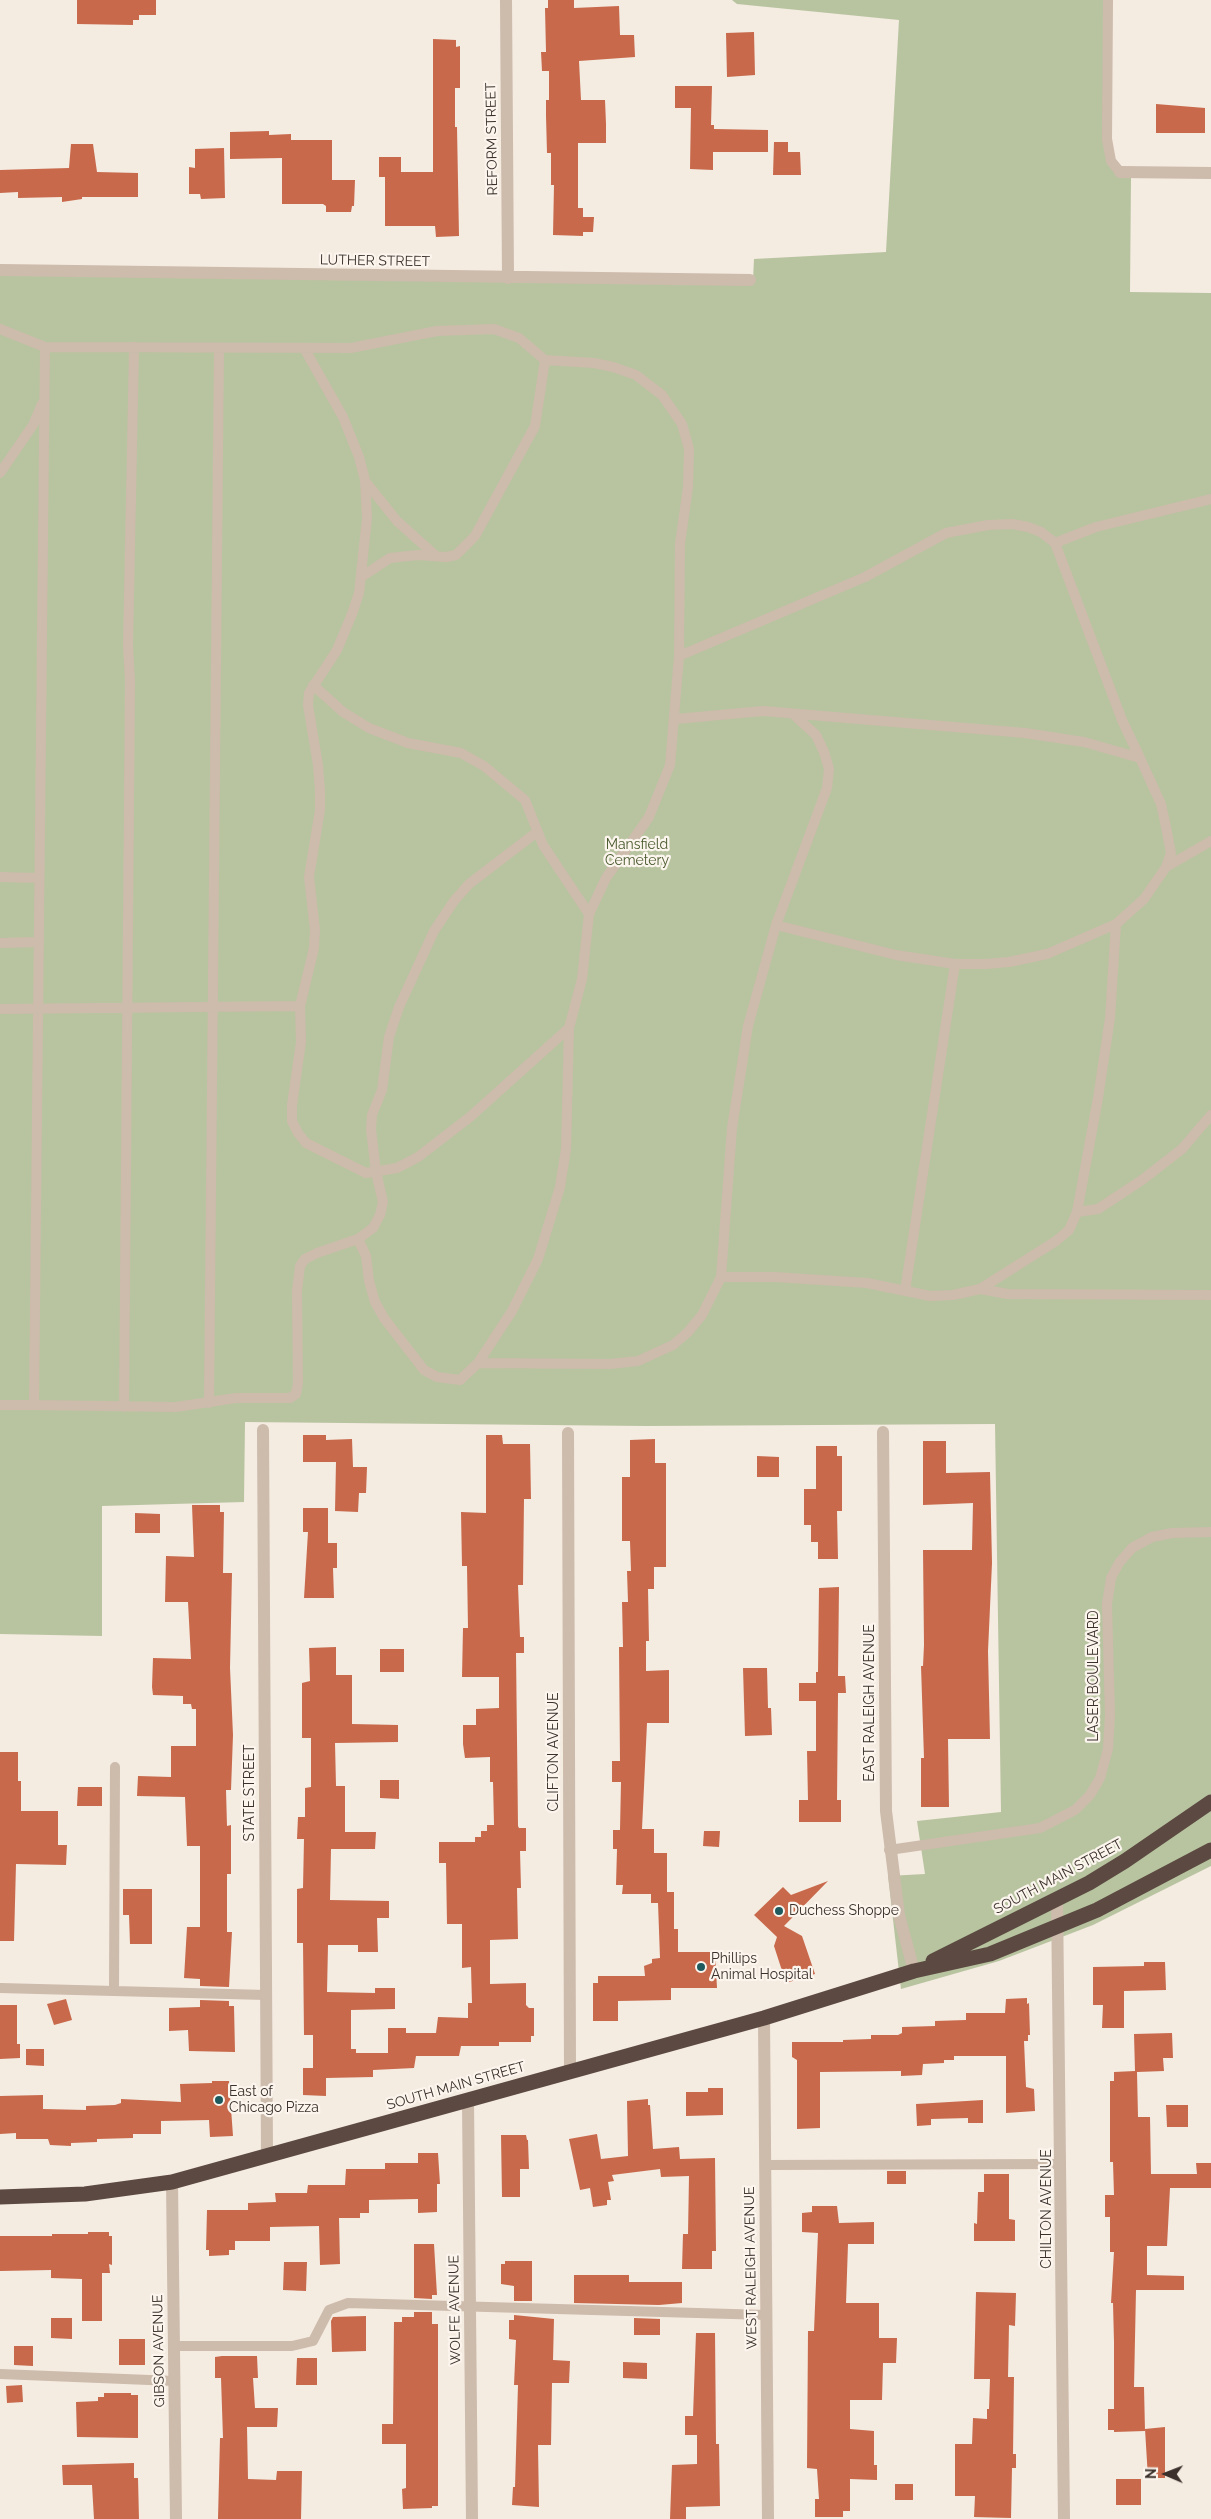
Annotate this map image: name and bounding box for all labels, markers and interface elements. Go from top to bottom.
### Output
street label: REFORM STREET [483,82,501,196]
street label: LUTHER STREET [320,252,430,270]
park label: Mansfield Cemetery [605,837,669,870]
street label: LASER BOULEVARD [1086,1610,1102,1742]
street label: EAST RALEIGH AVENUE [862,1624,878,1782]
street label: CLIFTON AVENUE [546,1692,562,1812]
street label: STATE STREET [242,1745,258,1841]
street label: SOUTH MAIN STREET [991,1836,1125,1918]
place label: Duchess Shoppe [789,1903,899,1919]
marker: Duchess Shoppe [773,1905,785,1917]
place label: Phillips Animal Hospital [711,1951,813,1984]
marker: Phillips Animal Hospital [695,1961,707,1973]
street label: SOUTH MAIN STREET [385,2058,527,2114]
place label: East of Chicago Pizza [229,2084,319,2116]
marker: East of Chicago Pizza [213,2094,225,2106]
street label: CHILTON AVENUE [1039,2149,1055,2269]
street label: WEST RALEIGH AVENUE [741,2186,761,2350]
street label: WOLFE AVENUE [446,2255,464,2365]
street label: GIBSON AVENUE [150,2294,168,2408]
north arrow [1141,2449,1191,2499]
text: N [1143,2468,1159,2479]

